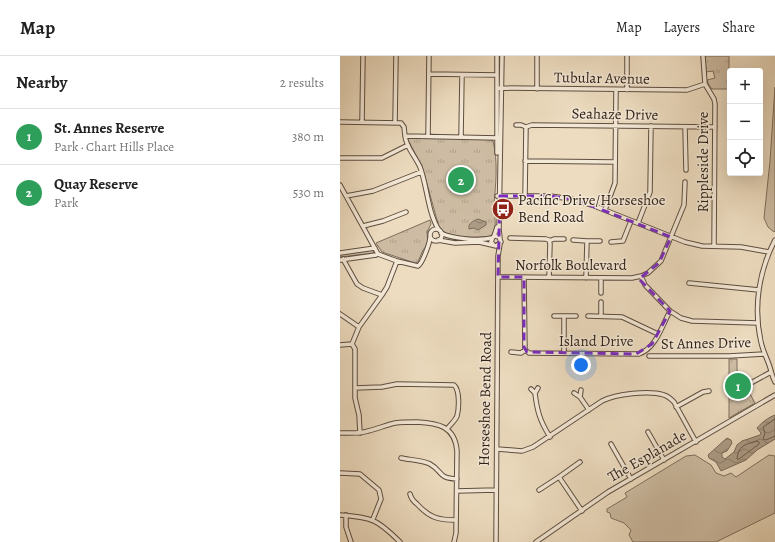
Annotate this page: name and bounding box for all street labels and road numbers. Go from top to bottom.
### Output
street label: Tubular Avenue [554,67,650,89]
street label: Seahaze Drive [572,103,659,125]
street label: Rippleside Drive [693,111,713,213]
street label: Norfolk Boulevard [515,255,628,275]
street label: Horseshoe Bend Road [474,331,496,466]
street label: Island Drive [559,331,634,351]
street label: St Annes Drive [661,332,752,354]
street label: The Esplanade [604,425,690,487]

